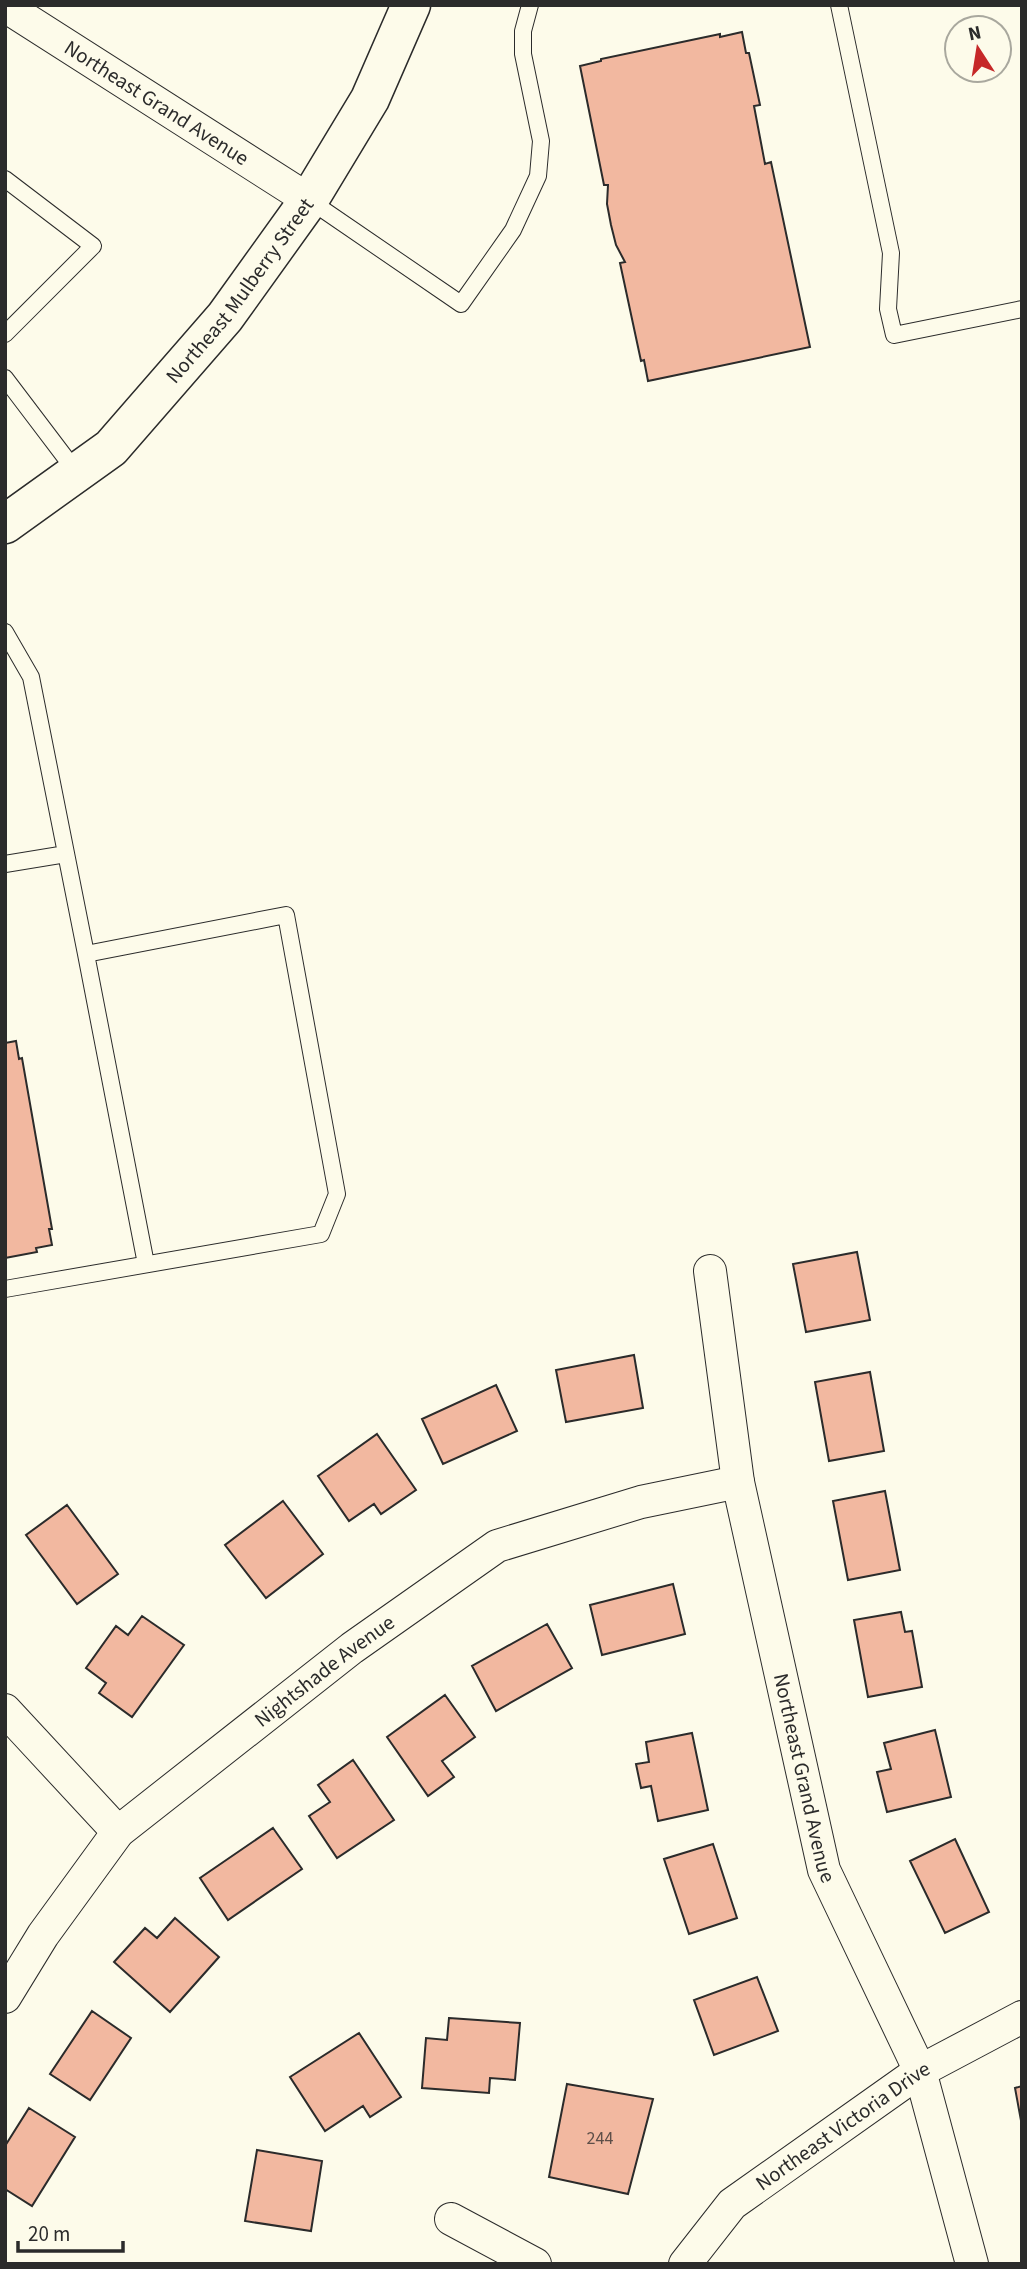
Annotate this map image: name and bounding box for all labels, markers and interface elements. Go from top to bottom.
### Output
north arrow [943,14,1013,84]
text: N [966,19,984,48]
street label: Northeast Grand Avenue [59,33,255,173]
street label: Northeast Mulberry Street [159,192,321,390]
street label: Nightshade Avenue [248,1608,401,1734]
street label: Northeast Grand Avenue [766,1670,843,1888]
street label: Northeast Victoria Drive [749,2053,935,2198]
house number: 244 [587,2126,613,2151]
scale bar [18,2210,122,2254]
text: 20 m [28,2219,70,2249]

